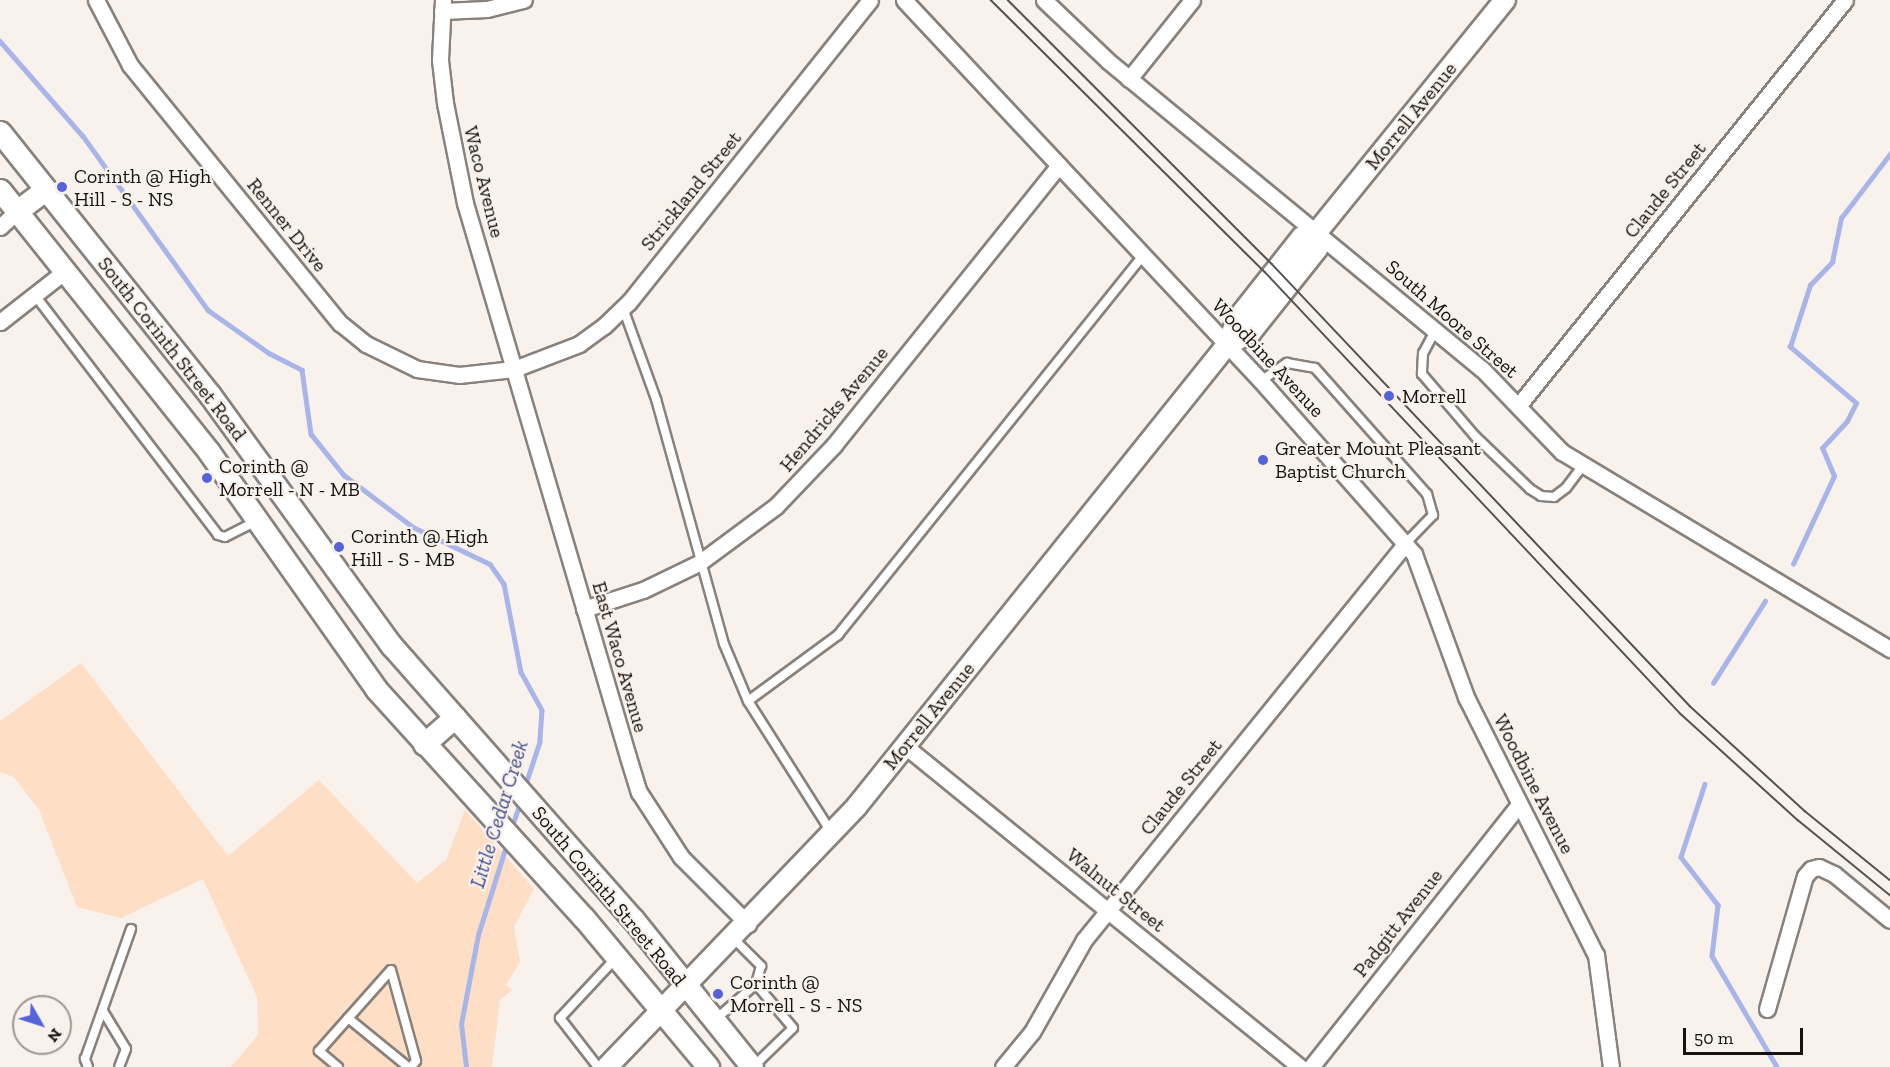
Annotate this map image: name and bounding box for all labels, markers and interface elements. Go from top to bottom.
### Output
street label: Morrell Avenue [1360,57,1462,175]
street label: Waco Avenue [458,123,510,241]
street label: Strickland Street [636,127,746,255]
street label: Claude Street [1619,137,1711,243]
place label: Corinth @ High Hill - S - NS [74,164,211,211]
street label: Renner Drive [242,173,332,277]
marker: Corinth @ High Hill - S - NS [55,180,69,194]
street label: South Corinth Street Road [93,252,251,446]
street label: South Moore Street [1381,255,1523,383]
street label: Woodbine Avenue [1207,293,1329,423]
street label: Hendricks Avenue [774,341,894,477]
place label: Morrell [1402,384,1466,408]
marker: Morrell [1380,387,1398,405]
place label: Greater Mount Pleasant Baptist Church [1275,436,1481,483]
marker: Greater Mount Pleasant Baptist Church [1256,453,1270,467]
place label: Corinth @ Morrell - N - MB [219,454,360,501]
marker: Corinth @ Morrell - N - MB [200,471,214,485]
place label: Corinth @ High Hill - S - MB [351,524,488,571]
marker: Corinth @ High Hill - S - MB [332,540,346,554]
street label: East Waco Avenue [587,578,653,736]
street label: Morrell Avenue [878,657,980,775]
street label: Woodbine Avenue [1488,710,1580,858]
street label: Claude Street [1135,734,1227,840]
water label: Little Cedar Creek [465,737,533,891]
street label: South Corinth Street Road [527,801,691,991]
street label: Walnut Street [1062,843,1170,937]
street label: Padgitt Avenue [1348,864,1448,982]
place label: Corinth @ Morrell - S - NS [730,970,862,1017]
marker: Corinth @ Morrell - S - NS [711,987,725,1001]
north arrow [12,995,72,1055]
scale bar [1686,1016,1806,1054]
text: N [44,1025,66,1046]
text: 50 m [1694,1027,1733,1049]

